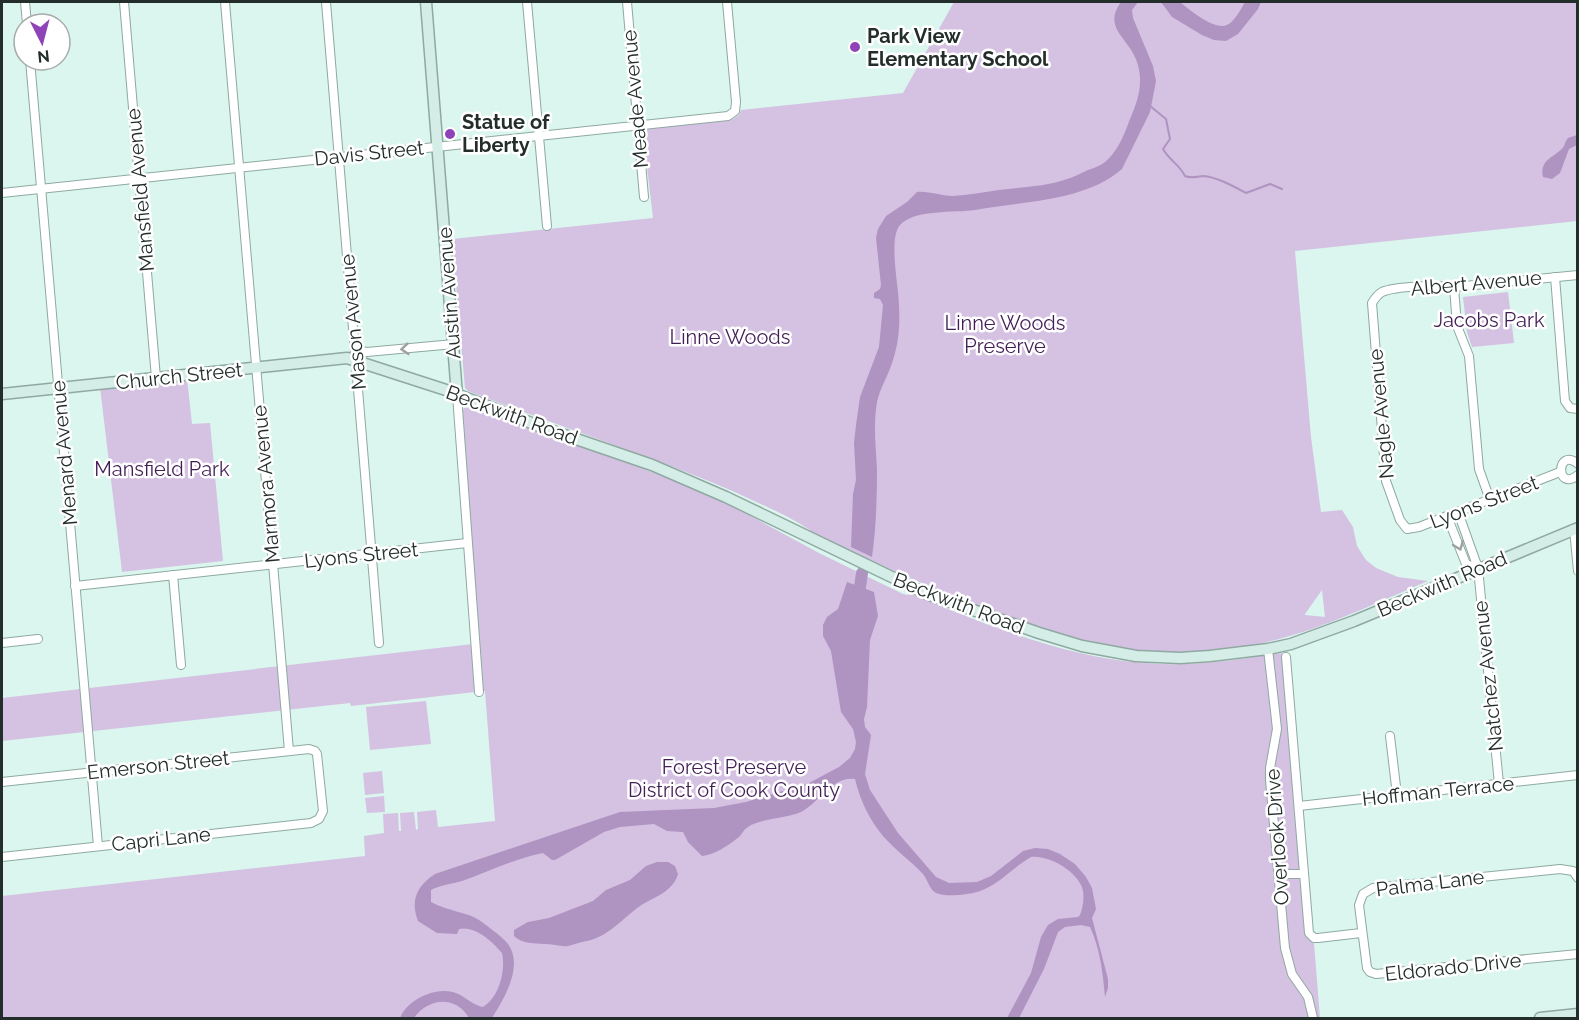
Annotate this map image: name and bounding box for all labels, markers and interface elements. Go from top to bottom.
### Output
north arrow [12,12,72,72]
place label: Park View Elementary School [867,24,1049,71]
street label: Meade Avenue [617,29,653,169]
marker: Park View Elementary School [848,40,862,54]
text: N [36,46,51,67]
street label: Mansfield Avenue [121,107,159,273]
place label: Statue of Liberty [462,110,550,157]
marker: Statue of Liberty [443,127,457,141]
street label: Davis Street [313,135,425,171]
street label: Austin Avenue [432,226,466,360]
street label: Mason Avenue [335,253,371,391]
street label: Albert Avenue [1409,265,1543,301]
park label: Jacobs Park [1433,308,1545,332]
park label: Linne Woods Preserve [945,311,1065,358]
park label: Linne Woods [670,325,790,349]
one-way arrow [400,342,409,355]
street label: Nagle Avenue [1363,348,1399,480]
street label: Church Street [115,357,244,395]
street label: Menard Avenue [46,379,82,527]
street label: Beckwith Road [443,380,581,450]
street label: Marmora Avenue [247,404,285,564]
park label: Mansfield Park [94,457,230,481]
street label: Lyons Street [1426,470,1542,534]
street label: Lyons Street [303,537,419,573]
one-way arrow [1452,540,1464,551]
street label: Beckwith Road [1373,546,1511,622]
street label: Beckwith Road [890,567,1028,639]
street label: Natchez Avenue [1468,599,1508,753]
street label: Emerson Street [86,746,231,784]
park label: Forest Preserve District of Cook County [628,755,840,802]
street label: Overlook Drive [1260,768,1294,906]
street label: Hoffman Terrace [1361,771,1515,811]
street label: Capri Lane [110,822,212,856]
street label: Palma Lane [1374,864,1486,902]
street label: Eldorado Drive [1384,948,1523,986]

